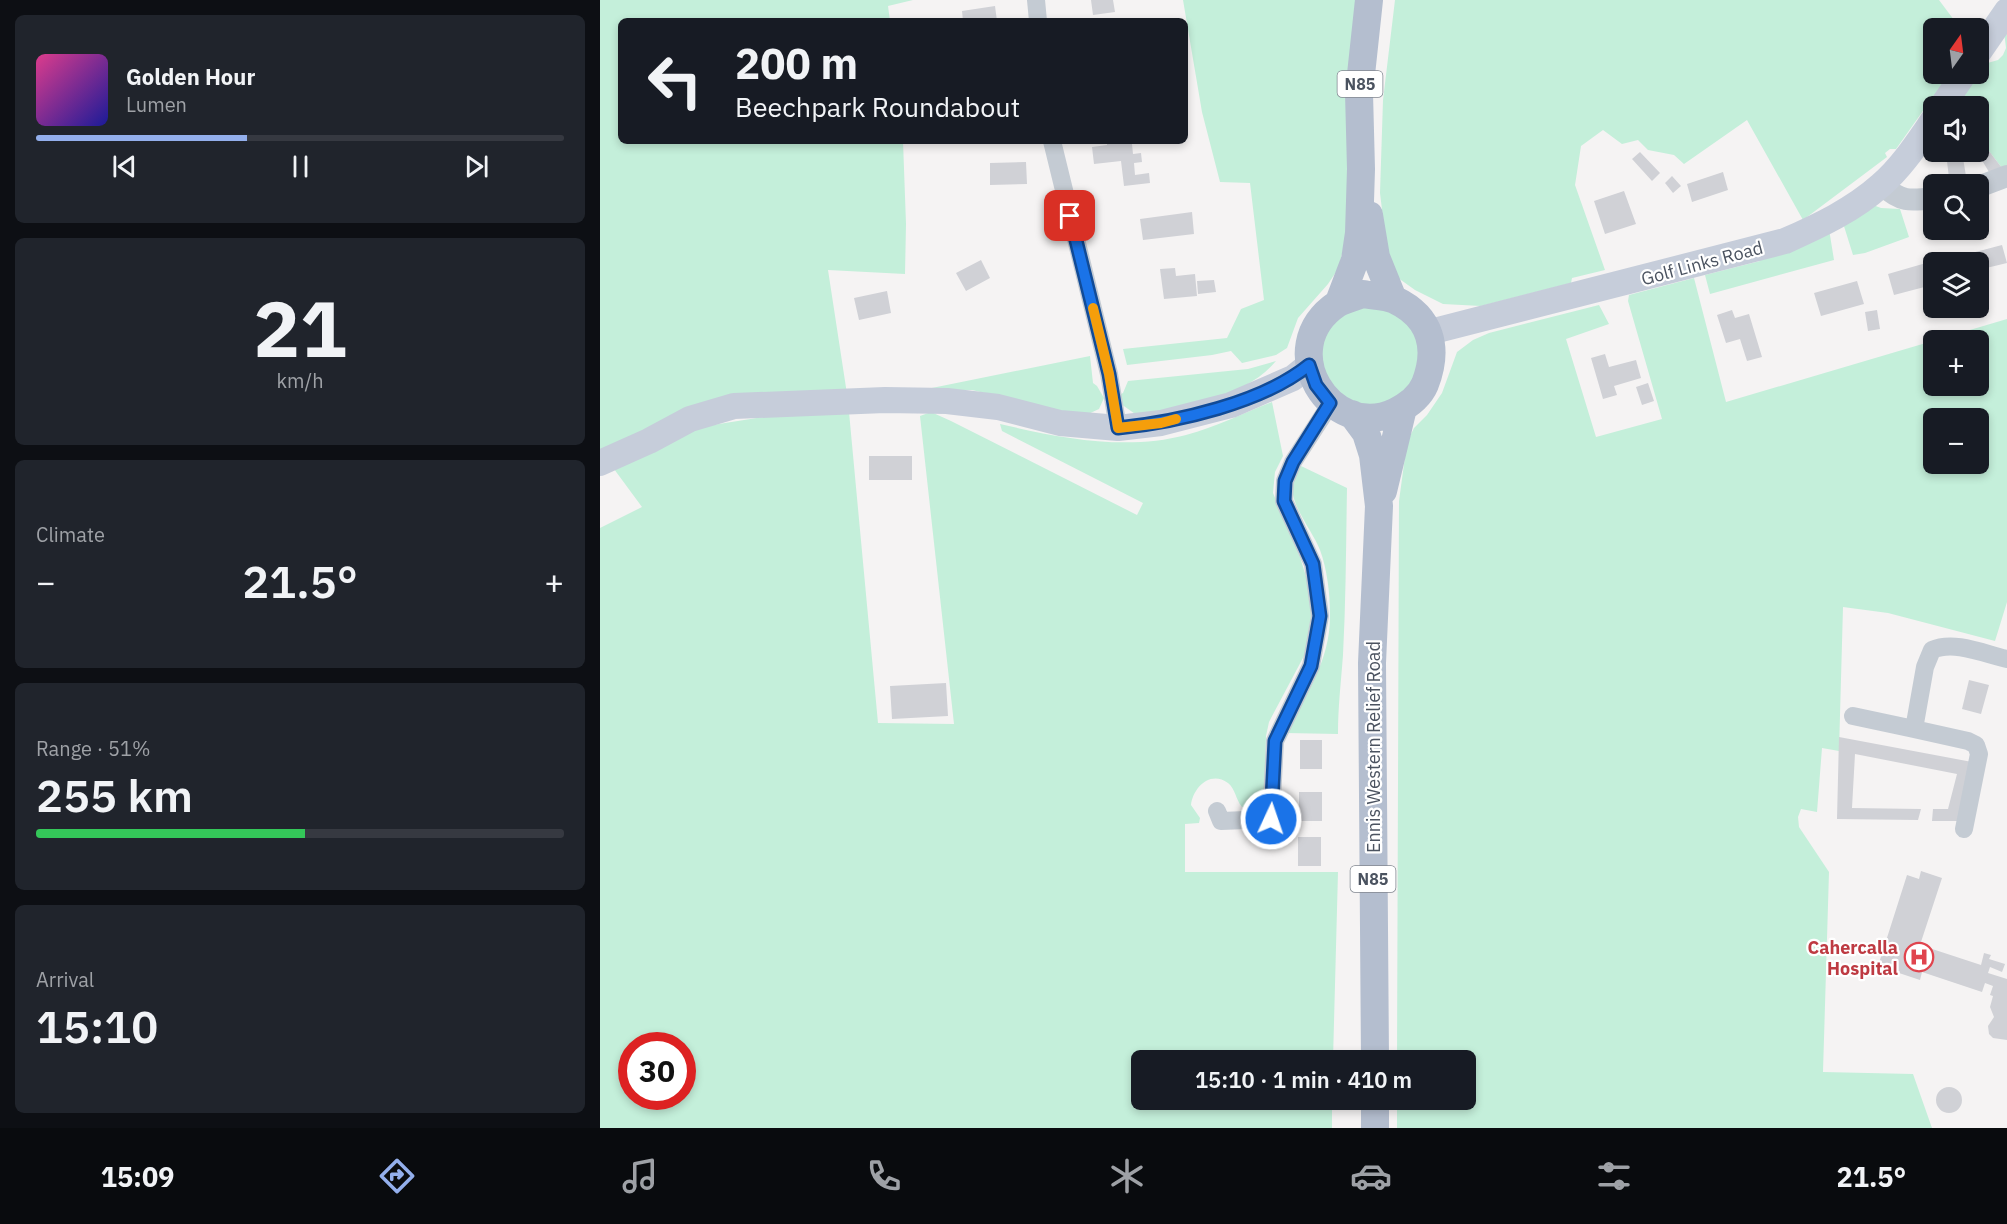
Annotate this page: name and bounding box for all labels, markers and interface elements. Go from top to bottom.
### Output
north arrow [1923,18,1989,84]
map controls [1923,18,1989,474]
text: 200 m [735,36,858,91]
icon: left [636,42,714,120]
text: Golden Hour [126,62,255,91]
road number: N85 [1338,71,1383,97]
text: Beechpark Roundabout [735,89,1020,124]
text: Lumen [126,91,187,118]
button: sound [1923,96,1989,162]
icon: previous [108,150,141,183]
icon: pause [284,150,317,183]
icon: next [460,150,493,183]
button: search [1923,174,1989,240]
pin [1044,190,1095,241]
icon: arrive [1053,199,1086,232]
street label: Golf Links Road [1639,236,1765,290]
button: layers [1923,252,1989,318]
text: 21 [253,277,347,378]
button: + [1923,330,1989,396]
text: km/h [276,367,324,394]
button: − [1923,408,1989,474]
text: Climate [36,521,105,548]
text: 21.5° [242,552,358,610]
text: − [36,560,56,603]
text: + [544,560,564,603]
street label: Ennis Western Relief Road [1362,641,1385,853]
text: Range · 51% [36,735,151,762]
text: 255 km [36,766,193,824]
position arrow [1239,787,1303,851]
road number: N85 [1350,866,1396,892]
place label: Cahercalla Hospital [1807,936,1899,980]
hospital icon: Cahercalla Hospital [1903,941,1935,973]
text: Arrival [36,966,94,993]
text: 15:10 [36,997,158,1055]
speed limit sign: 30 [618,1032,696,1110]
text: 15:10 · 1 min · 410 m [1195,1065,1412,1094]
icon: directions [376,1155,418,1197]
icon: music [619,1155,661,1197]
icon: phone [863,1155,905,1197]
icon: climate [1106,1155,1148,1197]
icon: car [1350,1155,1392,1197]
icon: filters [1593,1155,1635,1197]
text: 15:09 [101,1159,174,1194]
text: 21.5° [1837,1159,1906,1194]

